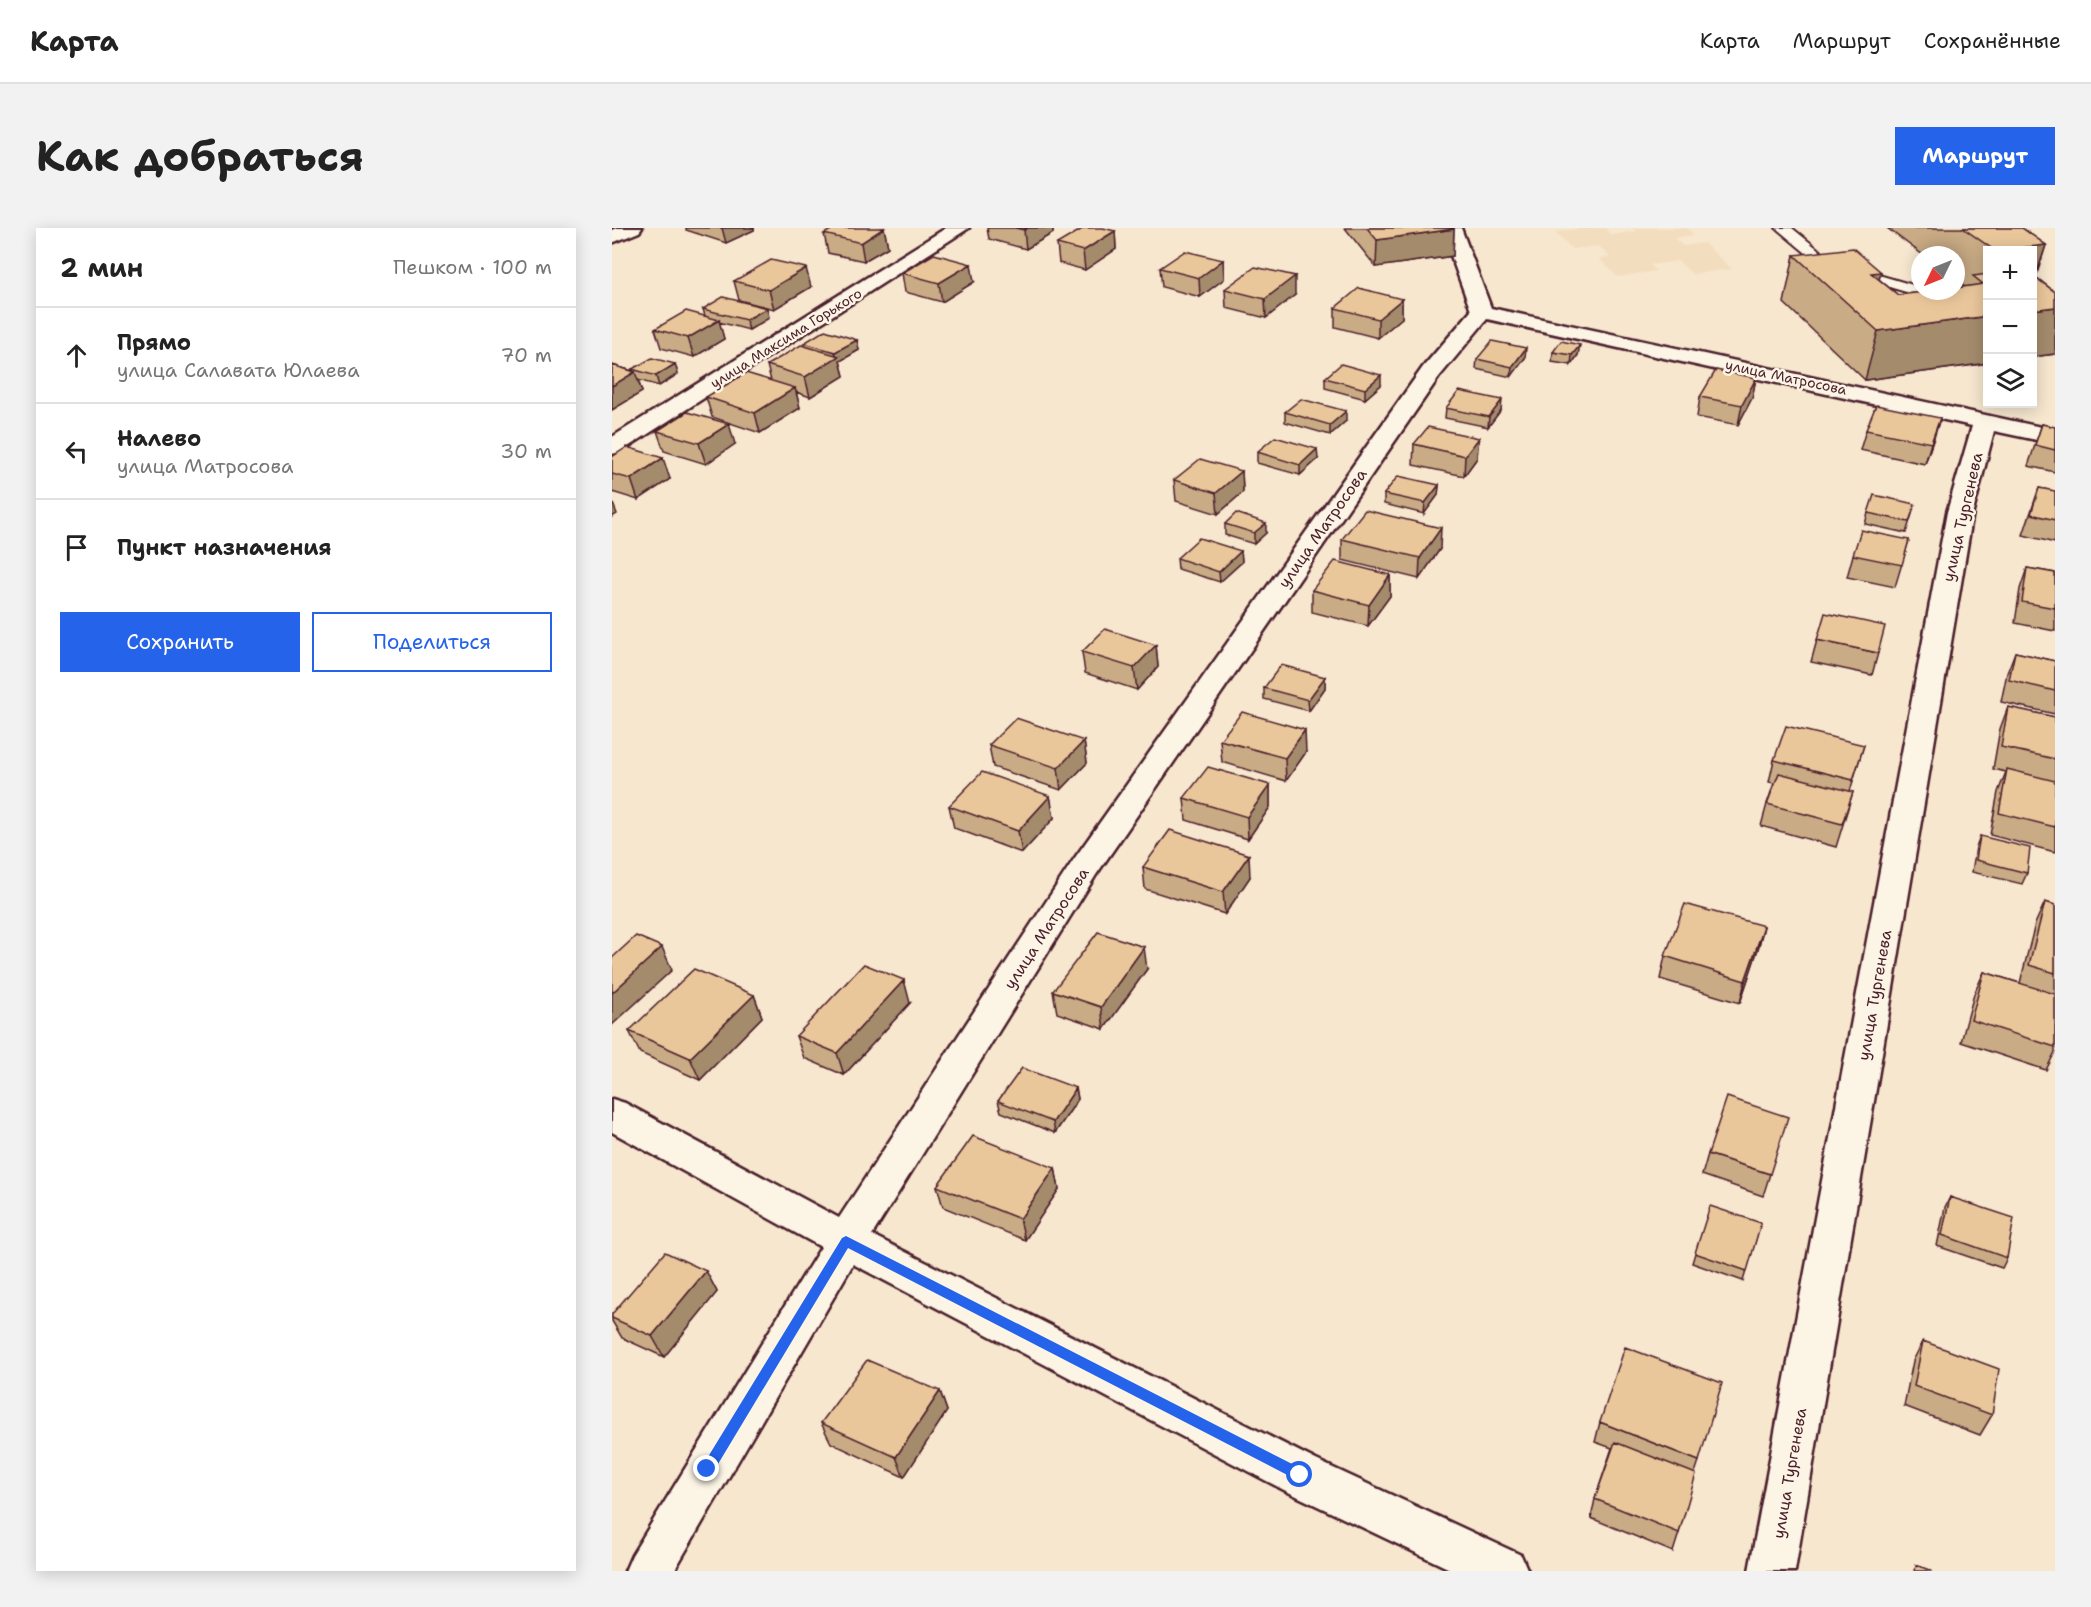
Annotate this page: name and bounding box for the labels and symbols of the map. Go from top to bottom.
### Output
north arrow [1911,246,1965,300]
street label: улица Максима Горького [707,284,865,392]
street label: улица Матросова [1724,355,1849,399]
street label: улица Тургенева [1937,450,1988,584]
street label: улица Матросова [1273,464,1372,592]
street label: улица Матросова [999,863,1094,993]
street label: улица Тургенева [1853,928,1896,1062]
street label: улица Тургенева [1768,1406,1811,1540]
route end [693,1455,719,1481]
route start [1286,1461,1312,1487]

